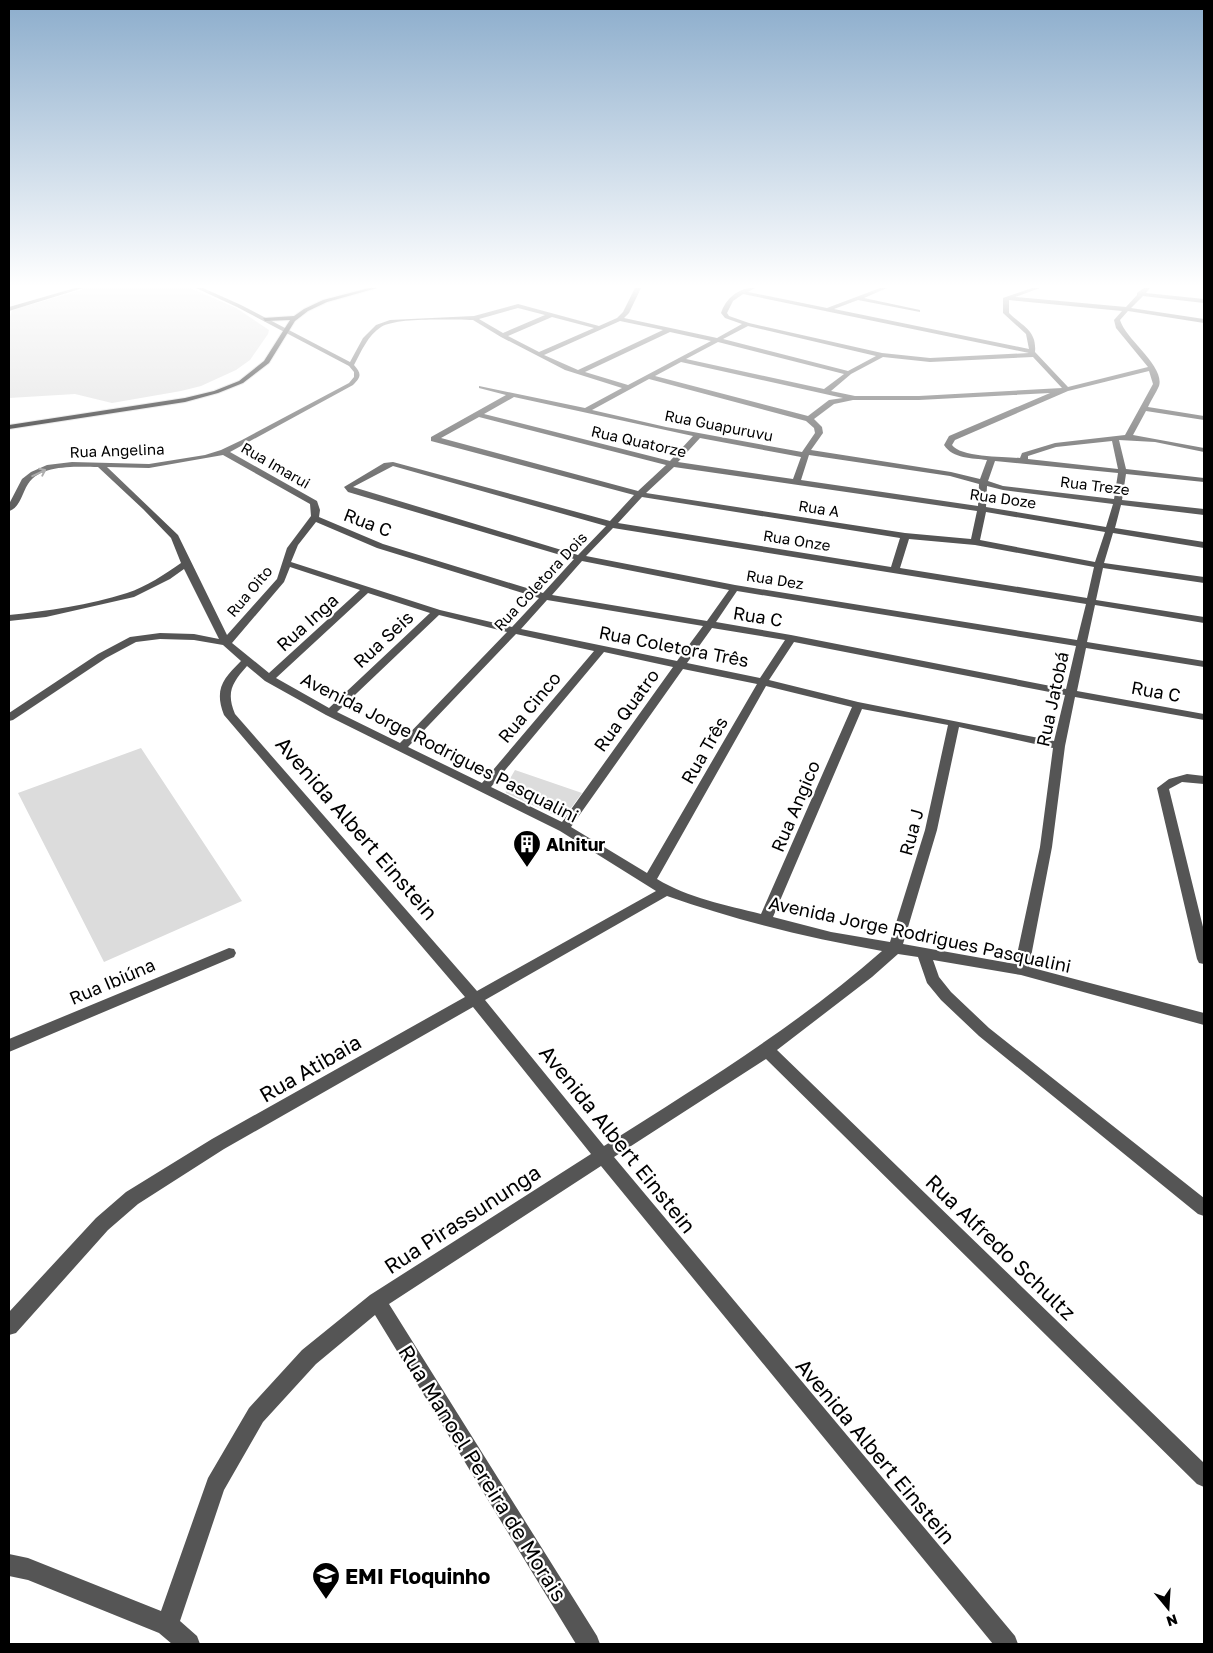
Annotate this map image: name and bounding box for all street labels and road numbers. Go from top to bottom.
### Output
street label: Rua Guapuruvu [663,406,775,444]
street label: Rua Quatorze [590,421,689,461]
street label: Rua Imarui [238,438,314,492]
street label: Rua Angelina [69,439,165,461]
street label: Rua Treze [1059,472,1131,498]
street label: Rua Doze [969,484,1038,512]
street label: Rua A [797,496,841,520]
street label: Rua C [341,503,395,541]
street label: Rua Onze [762,526,832,554]
street label: Rua Coletora Dois [490,528,590,634]
street label: Rua Oito [222,562,276,620]
street label: Rua Dez [745,566,805,592]
street label: Rua Inga [272,589,342,655]
street label: Rua C [732,601,784,631]
street label: Rua Seis [349,606,417,672]
street label: Rua Coletora Três [597,621,751,671]
street label: Rua Jatobá [1031,649,1073,749]
street label: Rua Quatro [589,665,663,755]
street label: Avenida Jorge Rodrigues Pasqualini [298,667,582,827]
street label: Rua Cinco [493,667,565,747]
street label: Rua C [1130,676,1182,706]
street label: Rua Três [676,713,732,787]
street label: Avenida Albert Einstein [270,731,444,925]
street label: Rua Angico [766,757,824,855]
street label: Rua J [894,806,928,858]
street label: Avenida Jorge Rodrigues Pasqualini [767,891,1073,977]
street label: Rua Ibiúna [66,953,158,1009]
street label: Rua Atibaia [254,1028,366,1108]
street label: Avenida Albert Einstein [534,1040,702,1238]
street label: Rua Pirassununga [379,1159,545,1279]
street label: Rua Alfredo Schultz [921,1169,1081,1325]
street label: Rua Manoel Pereira de Morais [393,1340,573,1606]
street label: Avenida Albert Einstein [791,1353,961,1549]

